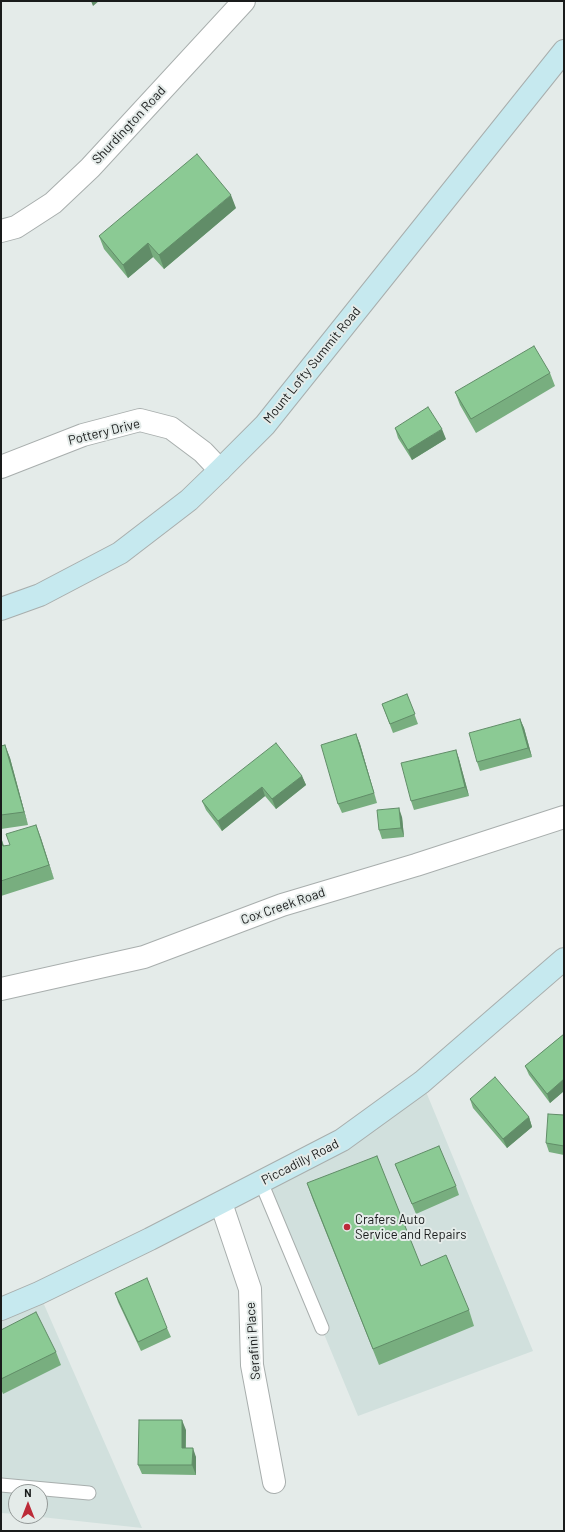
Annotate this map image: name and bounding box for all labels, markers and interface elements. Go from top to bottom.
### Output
street label: Shurdington Road [89,83,169,167]
street label: Mount Lofty Summit Road [260,304,364,426]
street label: Pottery Drive [67,416,141,448]
street label: Cox Creek Road [239,884,327,928]
street label: Piccadilly Road [259,1136,341,1188]
place label: Crafers Auto Service and Repairs [355,1212,467,1243]
marker: Crafers Auto Service and Repairs [342,1222,352,1232]
street label: Serafini Place [243,1302,263,1380]
north arrow [8,1484,48,1524]
text: N [24,1486,32,1499]

